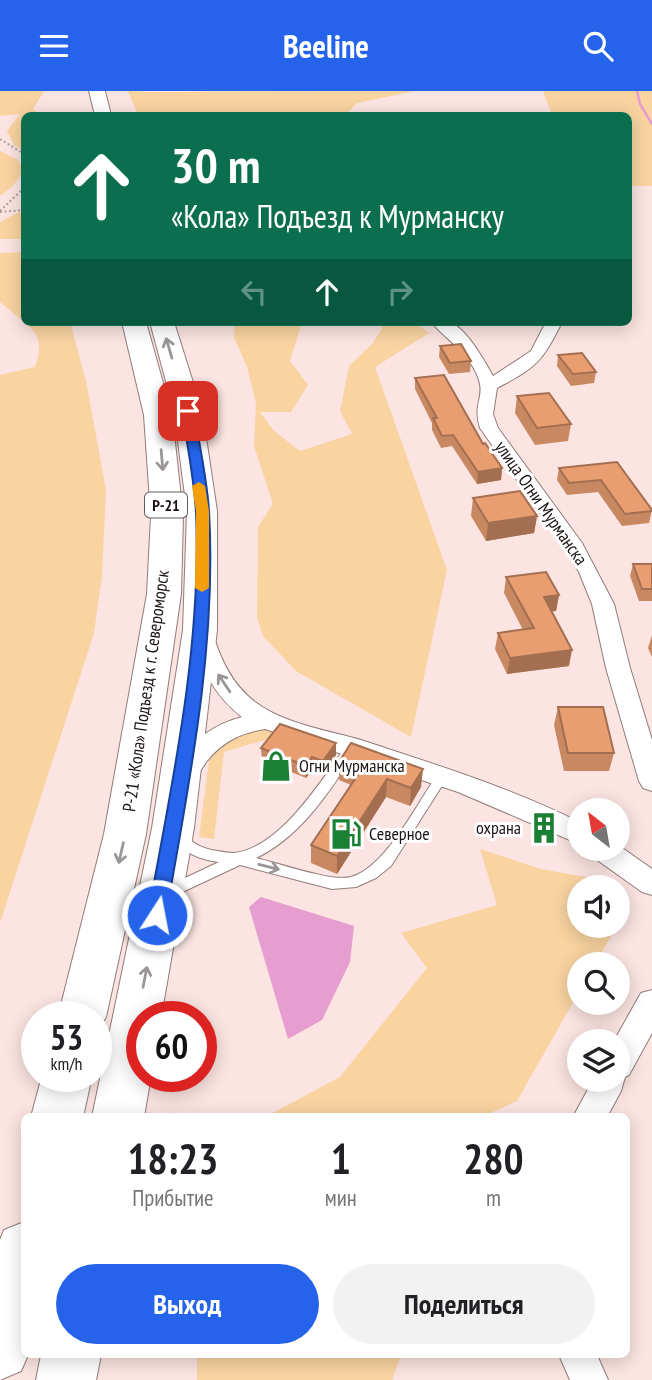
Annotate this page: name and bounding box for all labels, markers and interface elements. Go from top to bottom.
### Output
text: Beeline [283,25,369,67]
icon: menu [35,27,73,65]
icon: search [579,27,617,65]
text: 30 m [171,133,260,197]
icon: ahead [56,140,147,231]
text: «Кола» Подъезд к Мурманску [171,195,504,237]
icon: left [235,273,273,311]
icon: ahead [308,273,346,311]
icon: right [381,273,419,311]
one-way arrow [162,337,175,359]
pin [158,381,218,441]
icon: arrive [169,392,207,430]
street label: улица Огни Мурманска [490,436,593,569]
one-way arrow [156,449,169,471]
road number: Р-21 [145,493,187,517]
street label: Р-21 «Кола» Подъезд к г. Североморск [117,569,174,813]
one-way arrow [216,673,230,693]
shop icon: Огни Мурманска [259,749,293,783]
place label: Огни Мурманска [299,754,405,777]
north arrow [567,798,630,861]
map controls [567,798,630,1092]
building icon: охрана [527,811,561,845]
place label: охрана [476,816,521,839]
fuel station icon: Северное [329,817,363,851]
place label: Северное [369,822,430,845]
one-way arrow [114,841,127,864]
one-way arrow [257,861,280,874]
button: sound [567,875,630,938]
position arrow [120,878,194,952]
button: search [567,952,630,1015]
one-way arrow [138,966,152,989]
speed limit sign: 60 [126,1001,217,1092]
text: 53 [50,1014,83,1060]
button: layers [567,1029,630,1092]
text: km/h [51,1052,82,1075]
text: 18:23 [127,1131,218,1186]
text: 1 [331,1131,351,1186]
text: 280 [463,1131,524,1186]
text: Прибытие [132,1183,214,1212]
text: мин [325,1183,357,1212]
text: m [486,1183,501,1212]
button: Выход [56,1264,319,1344]
button: Поделиться [333,1264,595,1344]

